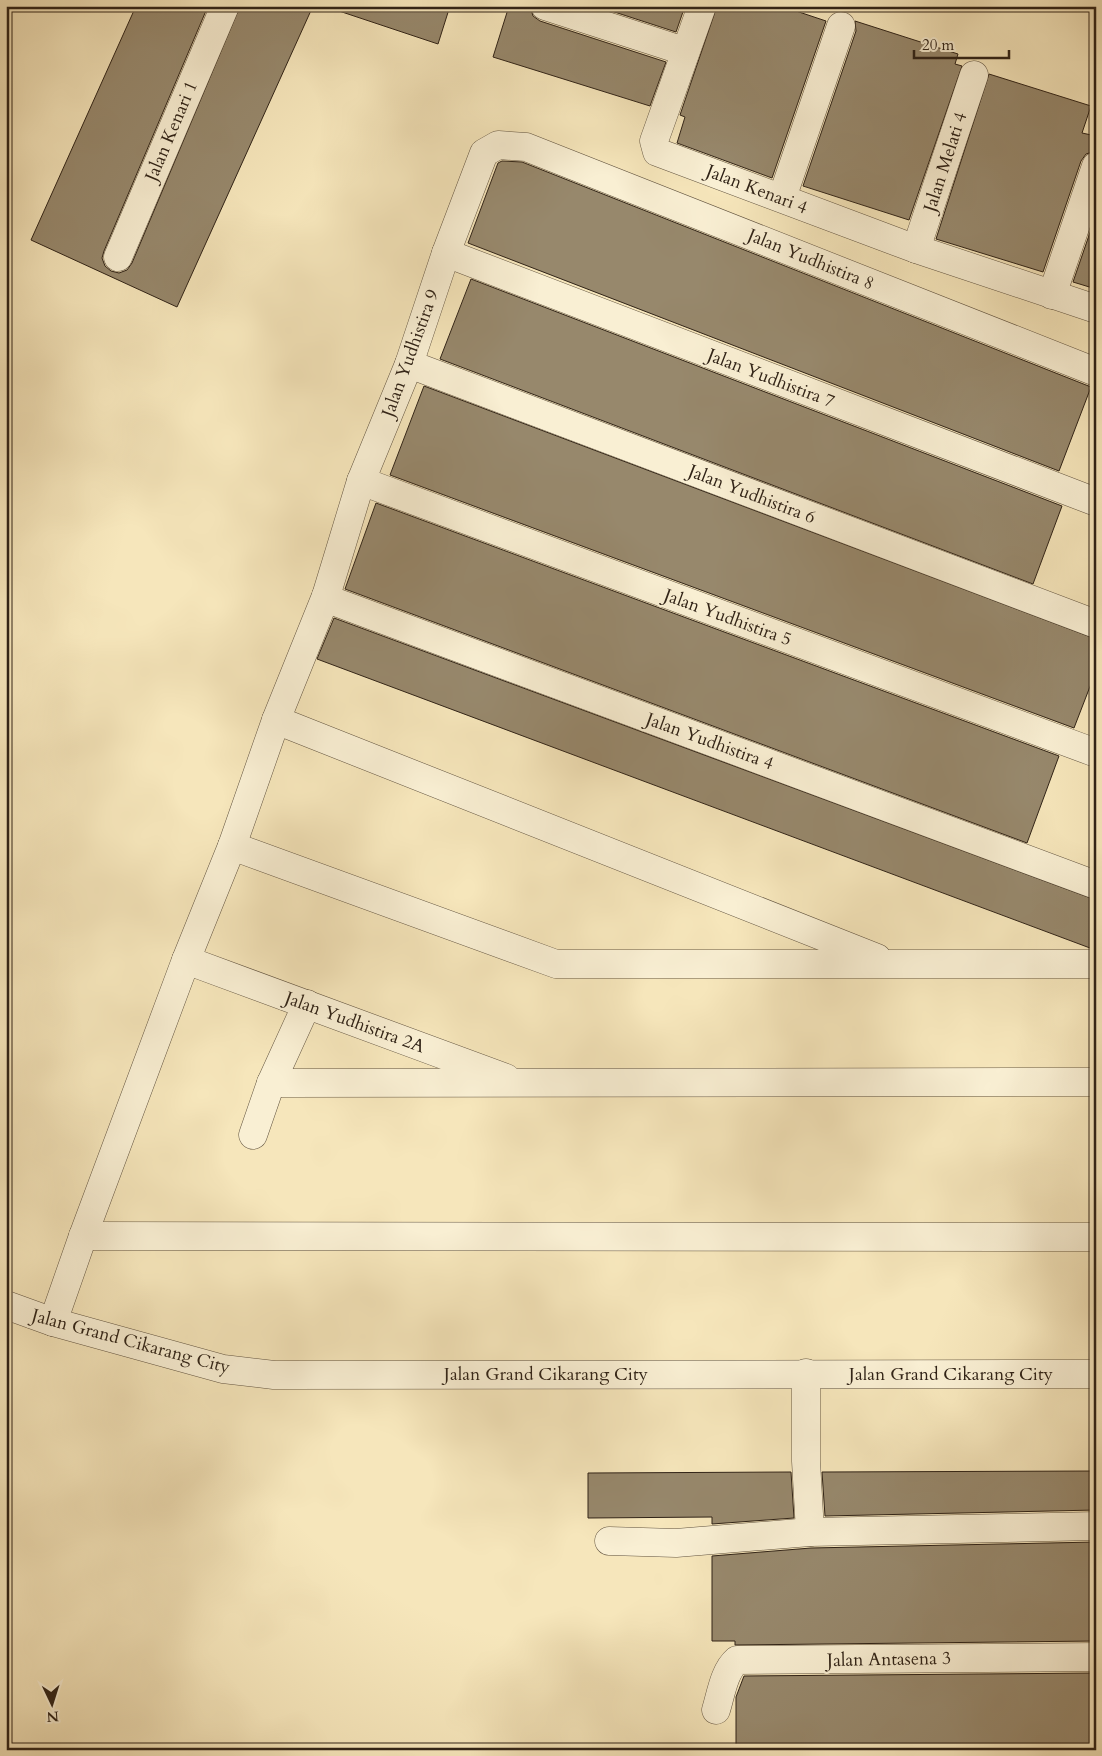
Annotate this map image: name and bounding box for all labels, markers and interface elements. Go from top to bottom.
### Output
scale bar [914,28,1010,60]
text: 20 m [922,35,954,55]
street label: Jalan Kenari 1 [138,77,204,188]
street label: Jalan Melati 4 [917,109,973,218]
street label: Jalan Kenari 4 [700,158,811,220]
street label: Jalan Yudhistira 8 [741,222,878,296]
street label: Jalan Yudhistira 9 [375,286,445,423]
street label: Jalan Yudhistira 7 [701,342,838,414]
street label: Jalan Yudhistira 6 [682,458,819,530]
street label: Jalan Yudhistira 5 [658,582,795,652]
street label: Jalan Yudhistira 4 [640,706,777,776]
street label: Jalan Yudhistira 2A [279,985,428,1059]
street label: Jalan Grand Cikarang City [26,1302,233,1380]
street label: Jalan Grand Cikarang City [441,1362,649,1387]
street label: Jalan Grand Cikarang City [846,1362,1054,1387]
street label: Jalan Antasena 3 [824,1646,951,1673]
north arrow [28,1678,78,1728]
text: N [46,1707,60,1726]

